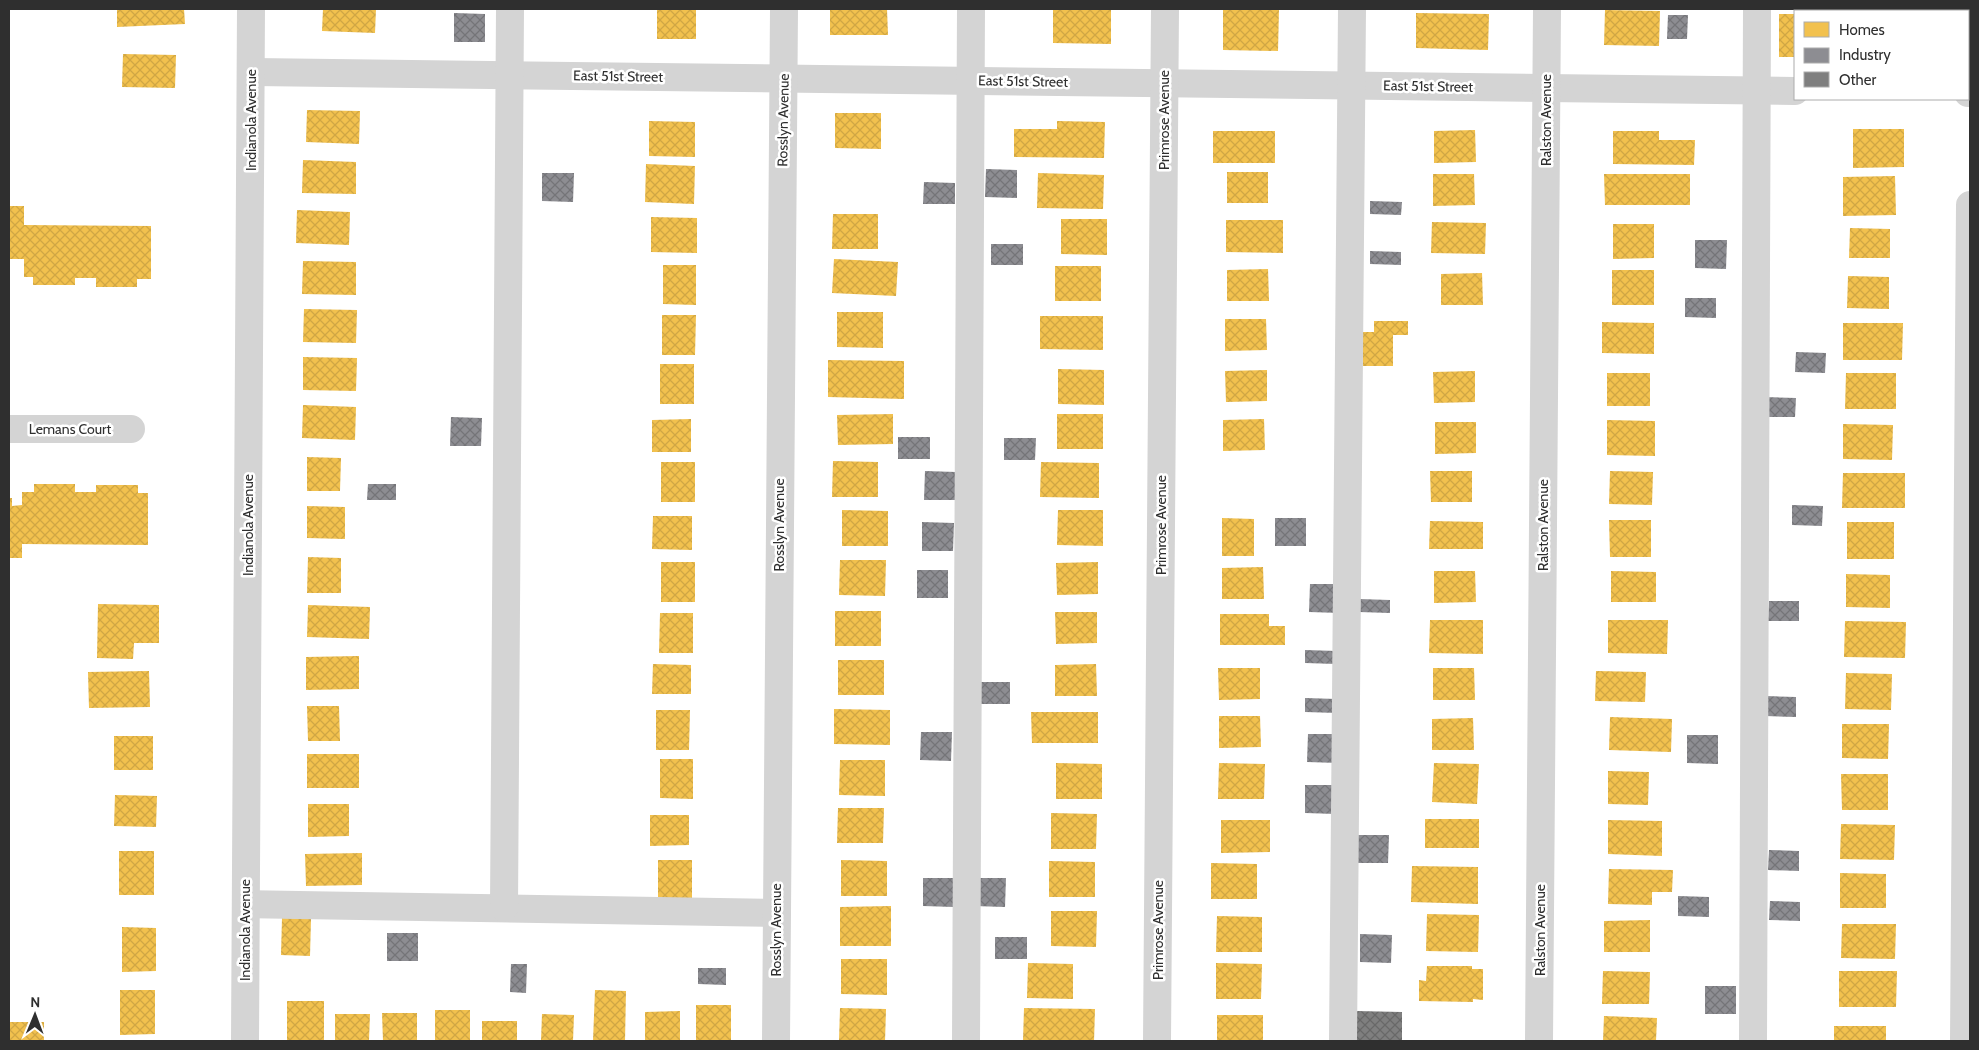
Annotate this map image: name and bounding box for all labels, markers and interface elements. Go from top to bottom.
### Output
legend [1794,10,1969,100]
text: Homes [1839,21,1885,39]
text: Industry [1839,46,1891,64]
street label: East 51st Street [573,66,663,86]
street label: Indianola Avenue [242,69,260,171]
street label: Primrose Avenue [1155,70,1173,170]
street label: East 51st Street [978,71,1068,91]
text: Other [1839,71,1876,89]
street label: Rosslyn Avenue [773,73,793,167]
street label: Ralston Avenue [1537,74,1555,166]
street label: East 51st Street [1383,76,1473,96]
street label: Lemans Court [29,420,111,438]
street label: Indianola Avenue [239,474,257,576]
street label: Primrose Avenue [1152,475,1170,575]
street label: Rosslyn Avenue [770,478,788,572]
street label: Ralston Avenue [1534,479,1552,571]
street label: Indianola Avenue [236,879,254,981]
street label: Primrose Avenue [1149,880,1167,980]
street label: Rosslyn Avenue [767,883,785,977]
street label: Ralston Avenue [1531,884,1549,976]
north arrow [10,990,60,1040]
text: N [30,993,40,1011]

